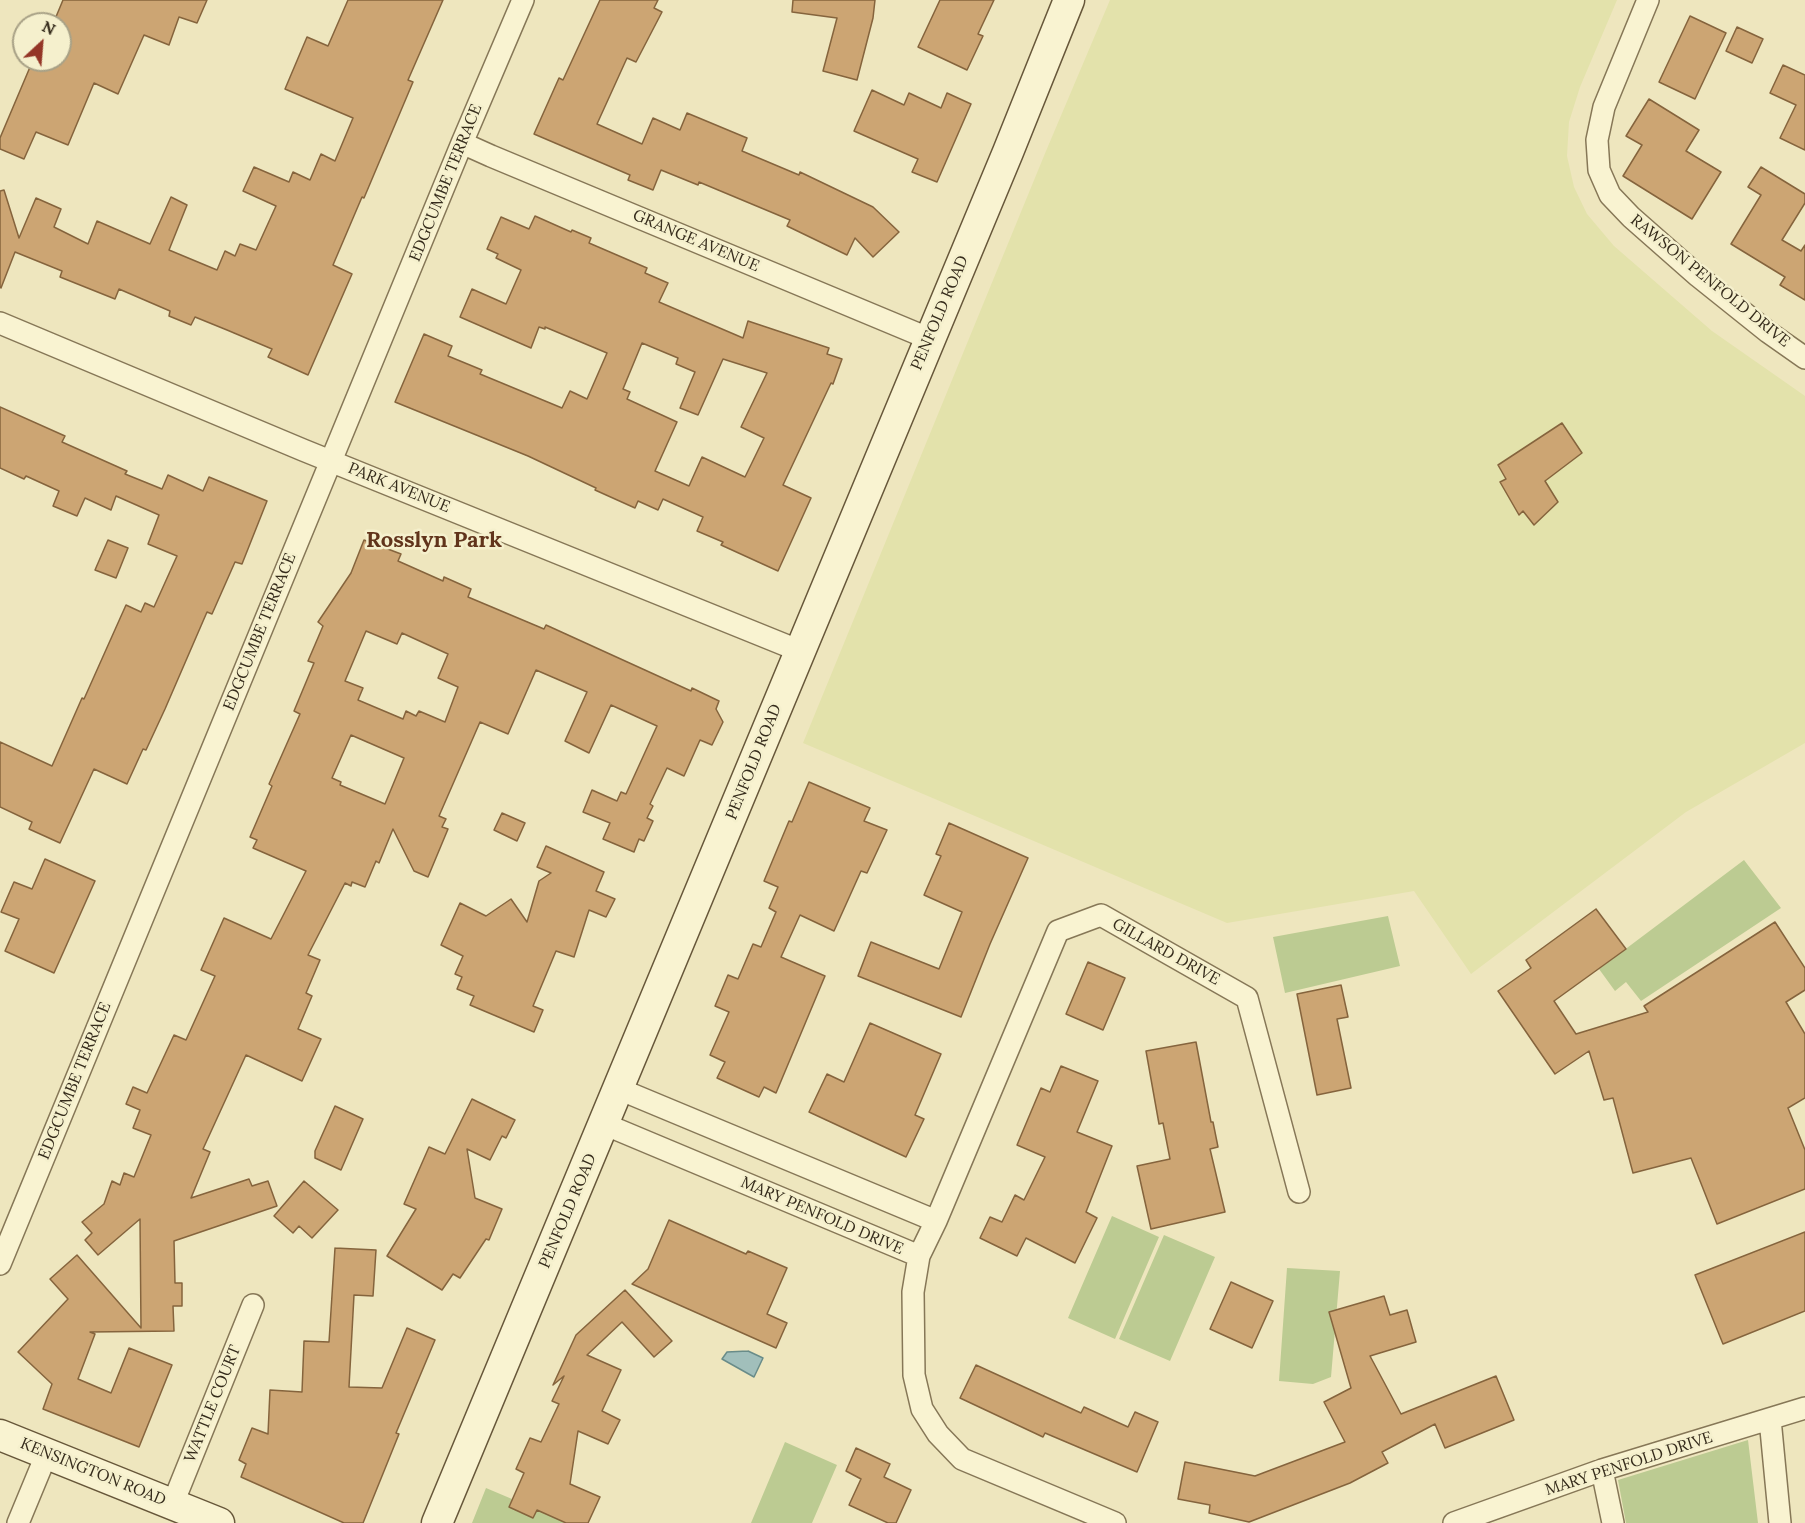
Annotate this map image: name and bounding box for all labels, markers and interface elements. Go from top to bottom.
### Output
north arrow [12,12,72,72]
text: N [39,16,59,39]
street label: EDGCUMBE TERRACE [406,102,486,264]
street label: GRANGE AVENUE [630,206,762,276]
street label: RAWSON PENFOLD DRIVE [1626,211,1794,351]
street label: PENFOLD ROAD [907,253,973,373]
street label: PARK AVENUE [345,459,453,517]
district label: Rosslyn Park [366,528,502,554]
street label: EDGCUMBE TERRACE [220,551,300,713]
street label: PENFOLD ROAD [722,701,786,823]
street label: GILLARD DRIVE [1109,914,1223,990]
street label: EDGCUMBE TERRACE [35,1000,115,1162]
street label: PENFOLD ROAD [535,1151,601,1271]
street label: MARY PENFOLD DRIVE [738,1173,906,1259]
street label: WATTLE COURT [181,1343,245,1465]
street label: MARY PENFOLD DRIVE [1543,1428,1715,1500]
street label: KENSINGTON ROAD [17,1434,169,1510]

